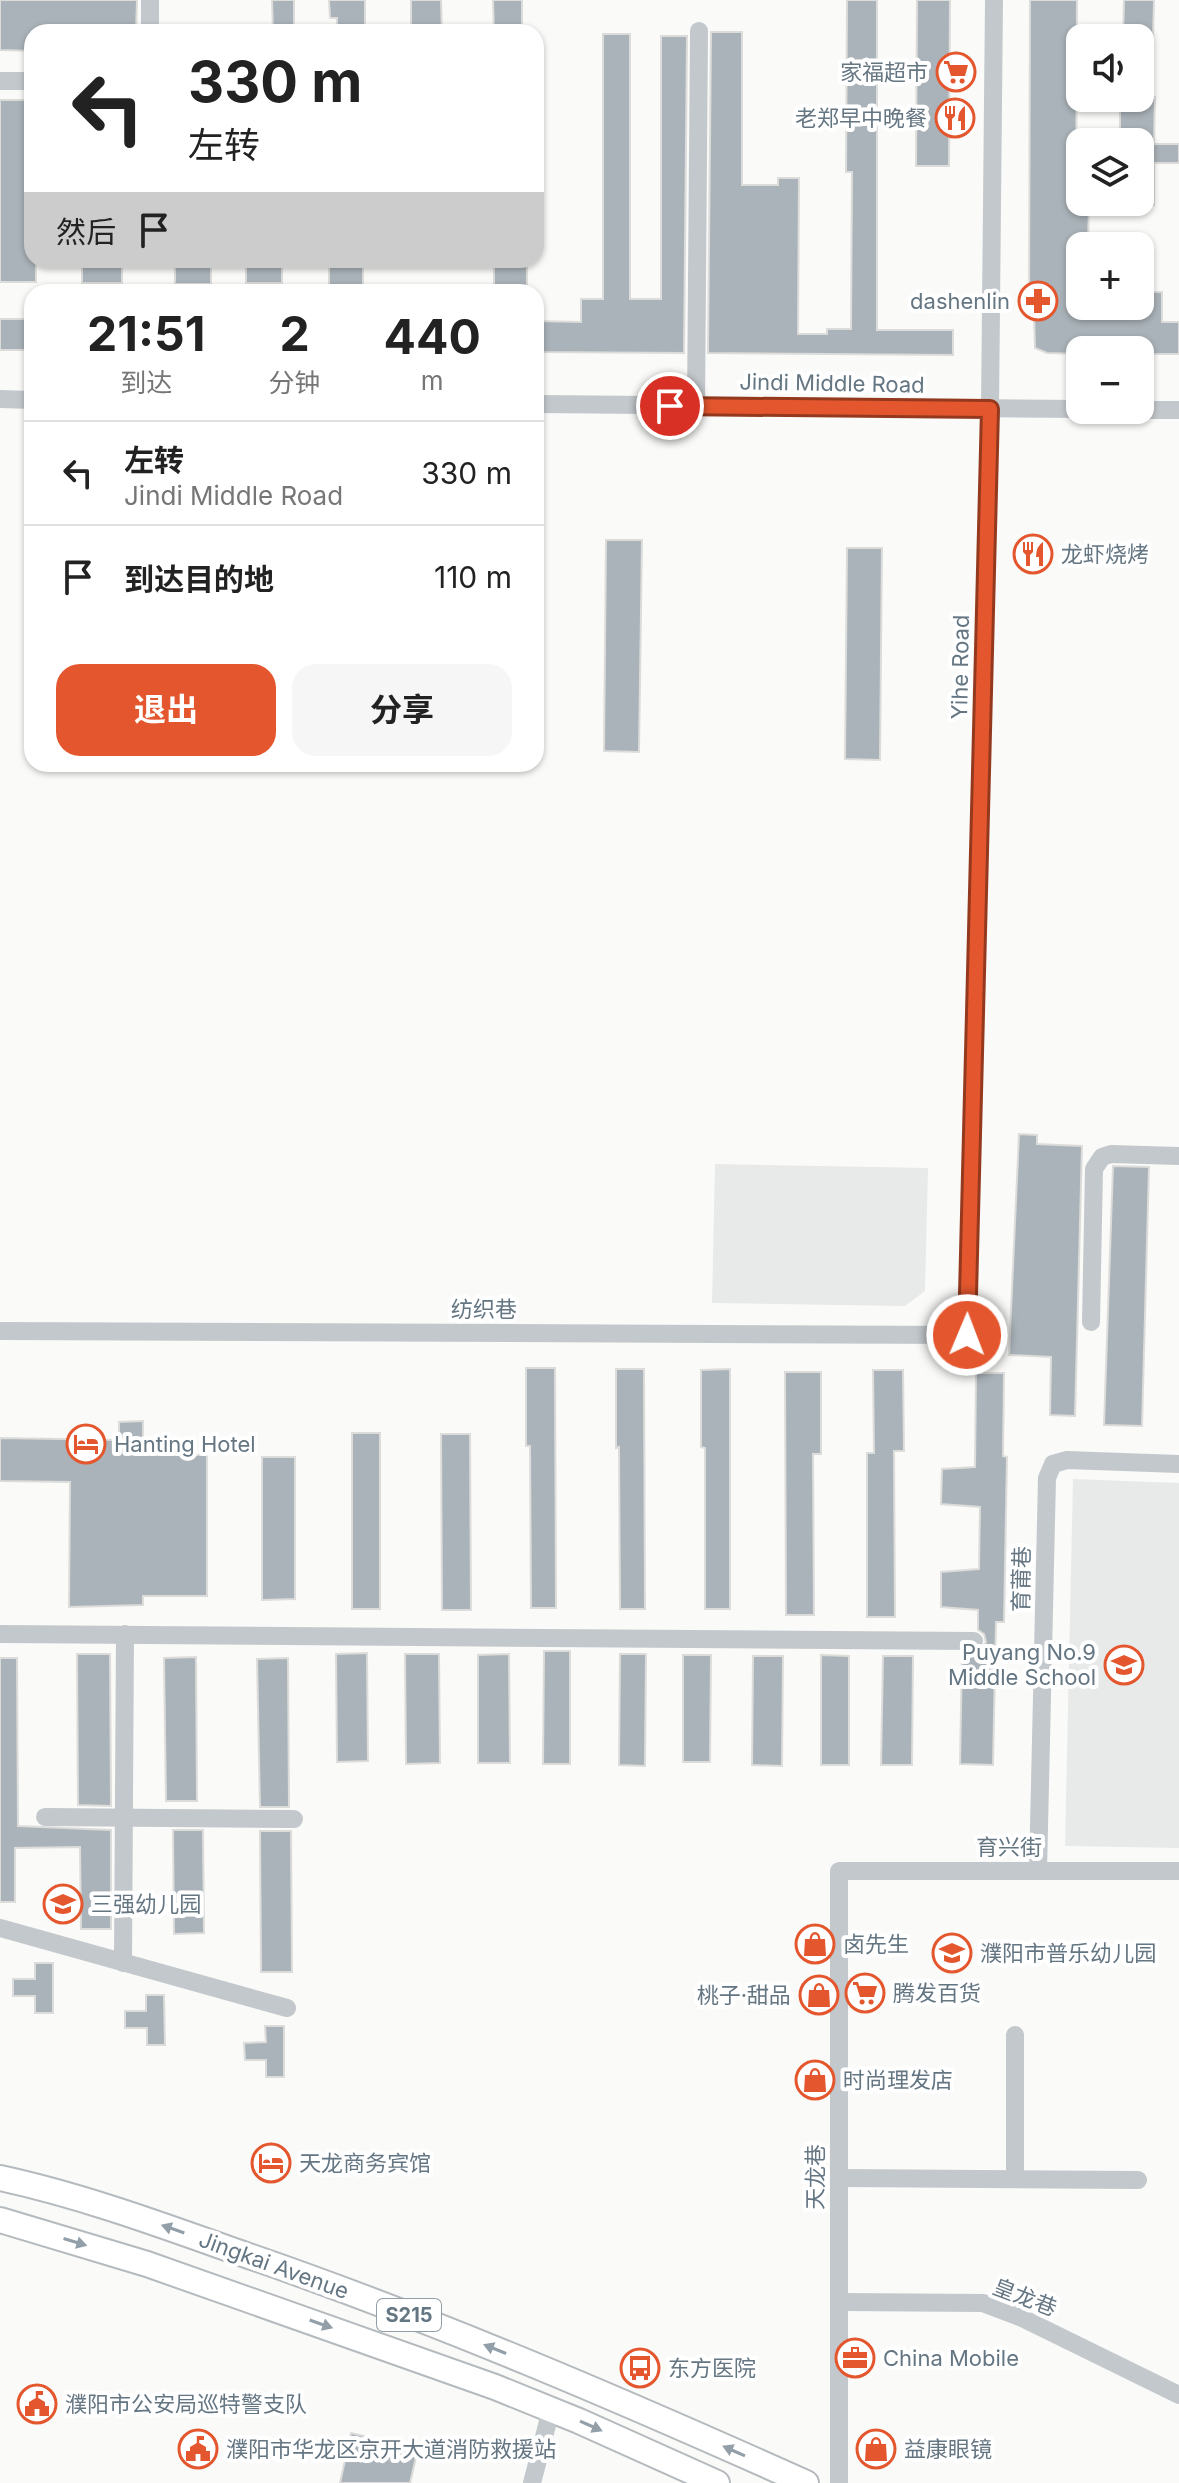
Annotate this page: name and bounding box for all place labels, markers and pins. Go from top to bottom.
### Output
supermarket icon: 家福超市 [935,51,977,93]
place label: 家福超市 [840,59,928,85]
restaurant icon: 老郑早中晚餐 [934,97,976,139]
place label: 老郑早中晚餐 [795,105,927,131]
pharmacy icon: dashenlin [1017,280,1059,322]
place label: dashenlin [910,288,1010,314]
pin [636,372,704,440]
restaurant icon: 龙虾烧烤 [1012,533,1054,575]
place label: 龙虾烧烤 [1061,541,1149,567]
hotel icon: Hanting Hotel [65,1423,107,1465]
place label: Hanting Hotel [114,1431,256,1457]
place label: Puyang No.9 Middle School [948,1639,1096,1690]
school or university icon: Puyang No.9 Middle School [1103,1644,1145,1686]
school or university icon: 三强幼儿园 [42,1883,84,1925]
place label: 三强幼儿园 [91,1891,201,1917]
shop icon: 卤先生 [794,1923,836,1965]
place label: 卤先生 [843,1931,909,1957]
school or university icon: 濮阳市普乐幼儿园 [931,1932,973,1974]
place label: 濮阳市普乐幼儿园 [980,1940,1156,1966]
supermarket icon: 腾发百货 [844,1972,886,2014]
shop icon: 桃子·甜品 [798,1974,840,2016]
place label: 腾发百货 [893,1980,981,2006]
place label: 桃子·甜品 [697,1982,791,2008]
shop icon: 时尚理发店 [794,2059,836,2101]
place label: 时尚理发店 [843,2067,953,2093]
hotel icon: 天龙商务宾馆 [250,2142,292,2184]
place label: 天龙商务宾馆 [299,2150,431,2176]
office icon: China Mobile [834,2337,876,2379]
place label: China Mobile [883,2345,1019,2371]
bus stop icon: 东方医院 [619,2347,661,2389]
place label: 东方医院 [668,2355,756,2381]
public building icon: 濮阳市公安局巡特警支队 [16,2383,58,2425]
place label: 濮阳市公安局巡特警支队 [65,2391,307,2417]
public building icon: 濮阳市华龙区京开大道消防救援站 [177,2428,219,2470]
shop icon: 益康眼镜 [855,2428,897,2470]
place label: 濮阳市华龙区京开大道消防救援站 [226,2436,556,2462]
place label: 益康眼镜 [904,2436,992,2462]

